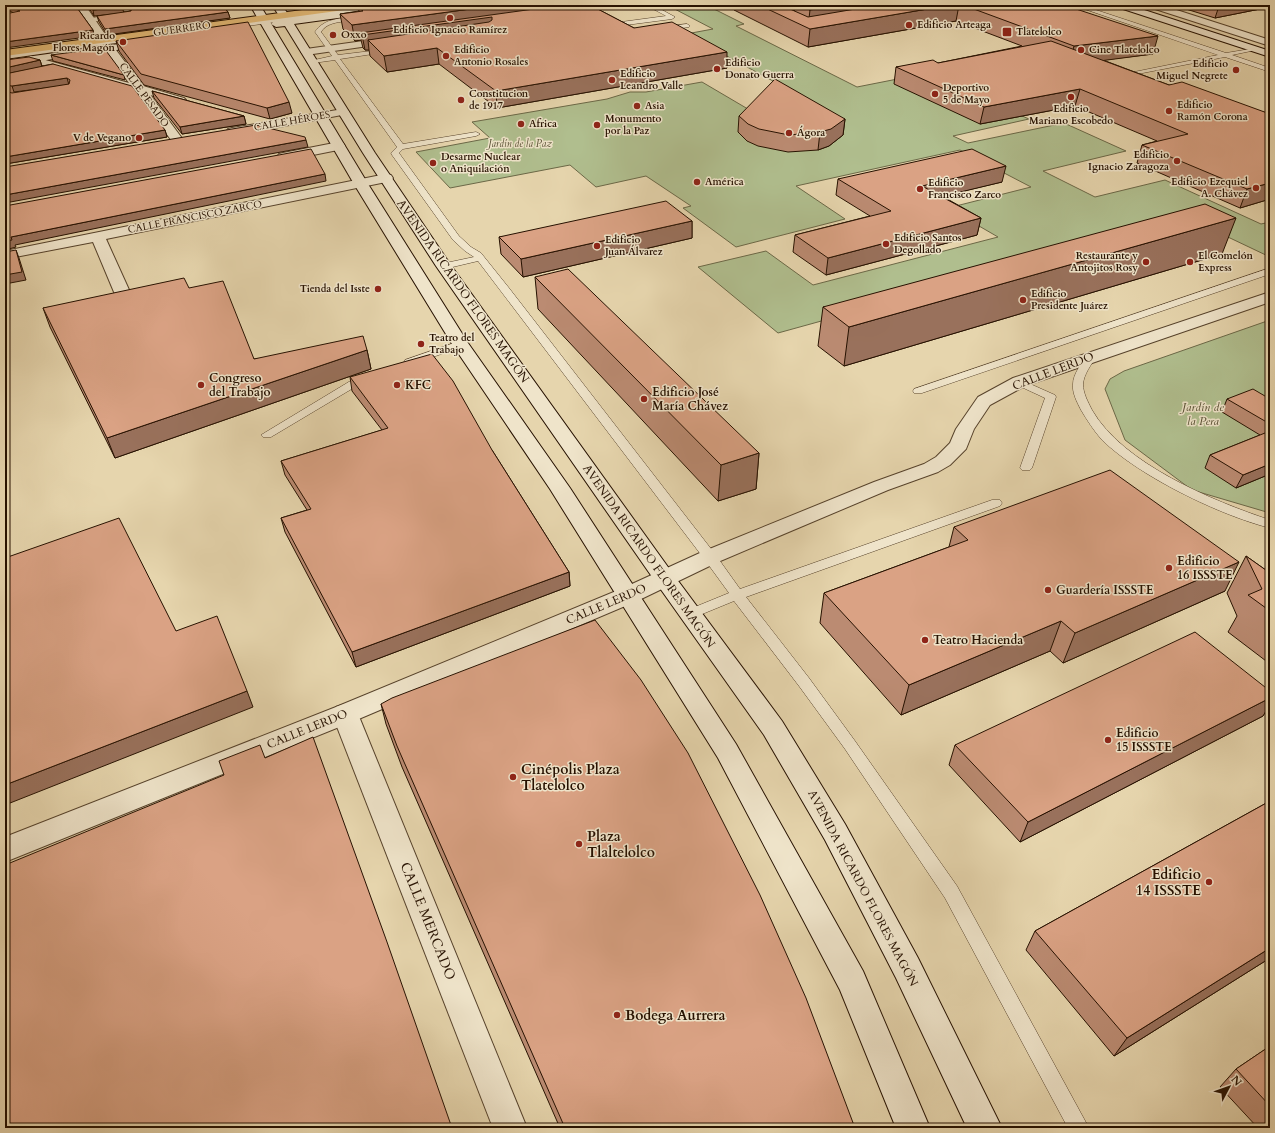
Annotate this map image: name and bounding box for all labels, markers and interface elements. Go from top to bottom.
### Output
marker: Edificio Ignacio Ramírez [445,13,455,23]
street label: GUERRERO [152,18,212,40]
place label: Edificio Arteaga [917,18,991,32]
marker: Edificio Arteaga [904,20,914,30]
place label: Edificio Ignacio Ramírez [393,23,507,37]
place label: Tlatelolco [1016,25,1062,39]
marker: Tlatelolco [1001,26,1013,38]
place label: Oxxo [341,28,367,42]
place label: Ricardo Flores Magón [53,29,116,55]
marker: Oxxo [328,30,338,40]
marker: Ricardo Flores Magón [118,37,128,47]
place label: Edificio Antonio Rosales [454,43,528,69]
place label: Cine Tlatelolco [1089,43,1160,57]
marker: Cine Tlatelolco [1076,45,1086,55]
marker: Edificio Antonio Rosales [441,51,451,61]
place label: Edificio Donato Guerra [725,56,794,82]
place label: Edificio Miguel Negrete [1156,57,1228,83]
street label: CALLE PESADO [116,60,172,130]
marker: Edificio Donato Guerra [712,64,722,74]
marker: Edificio Miguel Negrete [1231,65,1241,75]
place label: Edificio Leandro Valle [620,67,683,93]
marker: Edificio Leandro Valle [607,75,617,85]
place label: Deportivo 5 de Mayo [943,81,990,107]
place label: Constitucion de 1917 [469,87,529,113]
marker: Deportivo 5 de Mayo [930,89,940,99]
marker: Edificio Mariano Escobedo [1066,92,1076,102]
marker: Constitucion de 1917 [456,95,466,105]
place label: Edificio Ramón Corona [1177,98,1248,124]
place label: Asia [645,99,664,113]
marker: Asia [632,101,642,111]
place label: Edificio Mariano Escobedo [1029,102,1113,128]
street label: CALLE HÉROES [253,106,331,135]
marker: Edificio Ramón Corona [1164,106,1174,116]
place label: Monumento por la Paz [605,112,662,138]
place label: Africa [529,117,557,131]
marker: Africa [516,119,526,129]
marker: Monumento por la Paz [592,120,602,130]
place label: Ágora [797,125,825,140]
marker: Ágora [784,128,794,138]
place label: V de Vegano [73,131,131,145]
marker: V de Vegano [134,133,144,143]
park label: Jardín de la Paz [485,137,552,151]
place label: Edificio Ignacio Zaragoza [1088,148,1169,174]
place label: Desarme Nuclear o Aniquilación [441,150,521,176]
marker: Edificio Ignacio Zaragoza [1172,156,1182,166]
marker: Desarme Nuclear o Aniquilación [428,158,438,168]
place label: América [705,175,744,189]
place label: Edificio Ezequiel A. Chávez [1171,175,1248,201]
place label: Edificio Francisco Zarco [928,176,1001,202]
marker: América [692,177,702,187]
marker: Edificio Ezequiel A. Chávez [1251,183,1261,193]
marker: Edificio Francisco Zarco [915,184,925,194]
street label: AVENIDA RICARDO FLORES MAGÓN [393,195,534,387]
street label: CALLE FRANCISCO ZARCO [127,197,264,237]
place label: Edificio Santos Degollado [894,231,962,257]
place label: Edificio Juan Álvarez [603,233,663,259]
marker: Edificio Santos Degollado [881,239,891,249]
marker: Edificio Juan Álvarez [592,241,602,251]
place label: Restaurante y Antojitos Rosy [1071,249,1138,275]
place label: El Comelón Express [1198,249,1254,275]
marker: Restaurante y Antojitos Rosy [1141,257,1151,267]
marker: El Comelón Express [1185,257,1195,267]
place label: Tienda del Isste [300,282,370,296]
marker: Tienda del Isste [373,284,383,294]
place label: Edificio Presidente Juárez [1031,287,1108,313]
marker: Edificio Presidente Juárez [1018,295,1028,305]
place label: Teatro del Trabajo [429,331,475,357]
marker: Teatro del Trabajo [416,339,426,349]
street label: CALLE LERDO [1010,348,1096,394]
place label: Congreso del Trabajo [209,370,271,400]
place label: KFC [405,377,431,393]
marker: Congreso del Trabajo [196,380,206,390]
marker: KFC [392,380,402,390]
place label: Edificio José María Chávez [652,384,728,414]
marker: Edificio José María Chávez [639,394,649,404]
park label: Jardín de la Pera [1179,399,1224,429]
street label: AVENIDA RICARDO FLORES MAGÓN [579,460,720,652]
place label: Edificio 16 ISSSTE [1177,553,1233,583]
marker: Edificio 16 ISSSTE [1164,563,1174,573]
street label: CALLE LERDO [563,580,649,628]
place label: Guardería ISSSTE [1056,582,1154,598]
marker: Guardería ISSSTE [1043,585,1053,595]
place label: Teatro Hacienda [933,632,1023,648]
marker: Teatro Hacienda [920,635,930,645]
street label: CALLE LERDO [264,705,350,753]
place label: Edificio 15 ISSSTE [1116,725,1172,755]
marker: Edificio 15 ISSSTE [1103,735,1113,745]
place label: Cinépolis Plaza Tlatelolco [521,760,620,795]
marker: Cinépolis Plaza Tlatelolco [508,772,518,782]
street label: AVENIDA RICARDO FLORES MAGÓN [804,786,923,990]
place label: Plaza Tlaltelolco [587,827,655,862]
marker: Plaza Tlaltelolco [574,839,584,849]
street label: CALLE MERCADO [396,859,460,983]
place label: Edificio 14 ISSSTE [1136,865,1201,900]
marker: Edificio 14 ISSSTE [1204,877,1214,887]
place label: Bodega Aurrera [625,1006,726,1025]
marker: Bodega Aurrera [612,1010,622,1020]
north arrow [1209,1067,1249,1107]
text: N [1227,1072,1245,1090]

